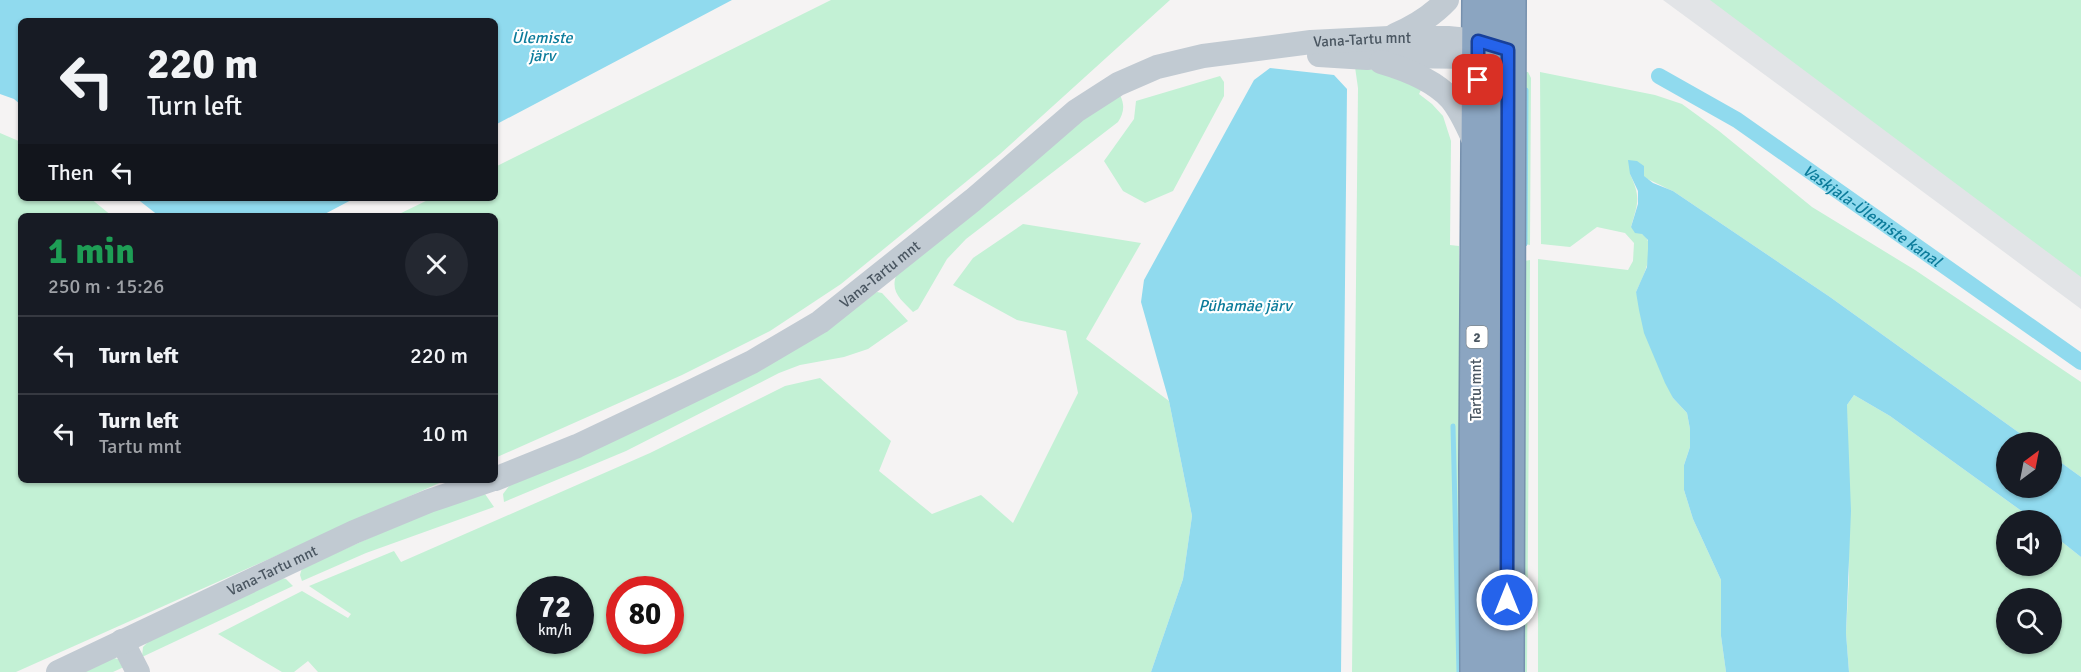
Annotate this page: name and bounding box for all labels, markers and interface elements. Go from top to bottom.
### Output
water label: Ülemiste järv [512,28,573,66]
street label: Vana-Tartu mnt [1313,29,1411,51]
text: 220 m [147,39,258,90]
icon: left [48,42,126,120]
pin [1452,54,1503,105]
icon: arrive [1461,63,1494,96]
text: Turn left [147,90,242,123]
icon: left [106,156,139,189]
text: Then [48,159,94,186]
water label: Vaskjala-Ülemiste kanal [1799,160,1946,272]
text: 1 min [48,229,135,274]
button: close [405,233,468,296]
street label: Vana-Tartu mnt [836,237,924,312]
text: 250 m · 15:26 [48,274,164,299]
water label: Pühamäe järv [1199,296,1294,316]
road number: 2 [1466,326,1488,348]
icon: left [48,339,81,372]
text: Turn left [99,342,179,369]
text: 220 m [410,342,468,369]
street label: Tartu mnt [1467,359,1485,421]
text: Turn left [99,407,179,434]
icon: left [48,417,81,450]
text: 10 m [422,420,468,447]
north arrow [1996,432,2062,498]
map controls [1996,432,2062,654]
text: Tartu mnt [99,434,181,459]
button: sound [1996,510,2062,576]
street label: Vana-Tartu mnt [224,542,320,600]
position arrow [1475,568,1539,632]
speed limit sign: 80 [606,576,684,654]
button: search [1996,588,2062,654]
text: 72 [539,589,571,626]
text: km/h [538,621,572,639]

